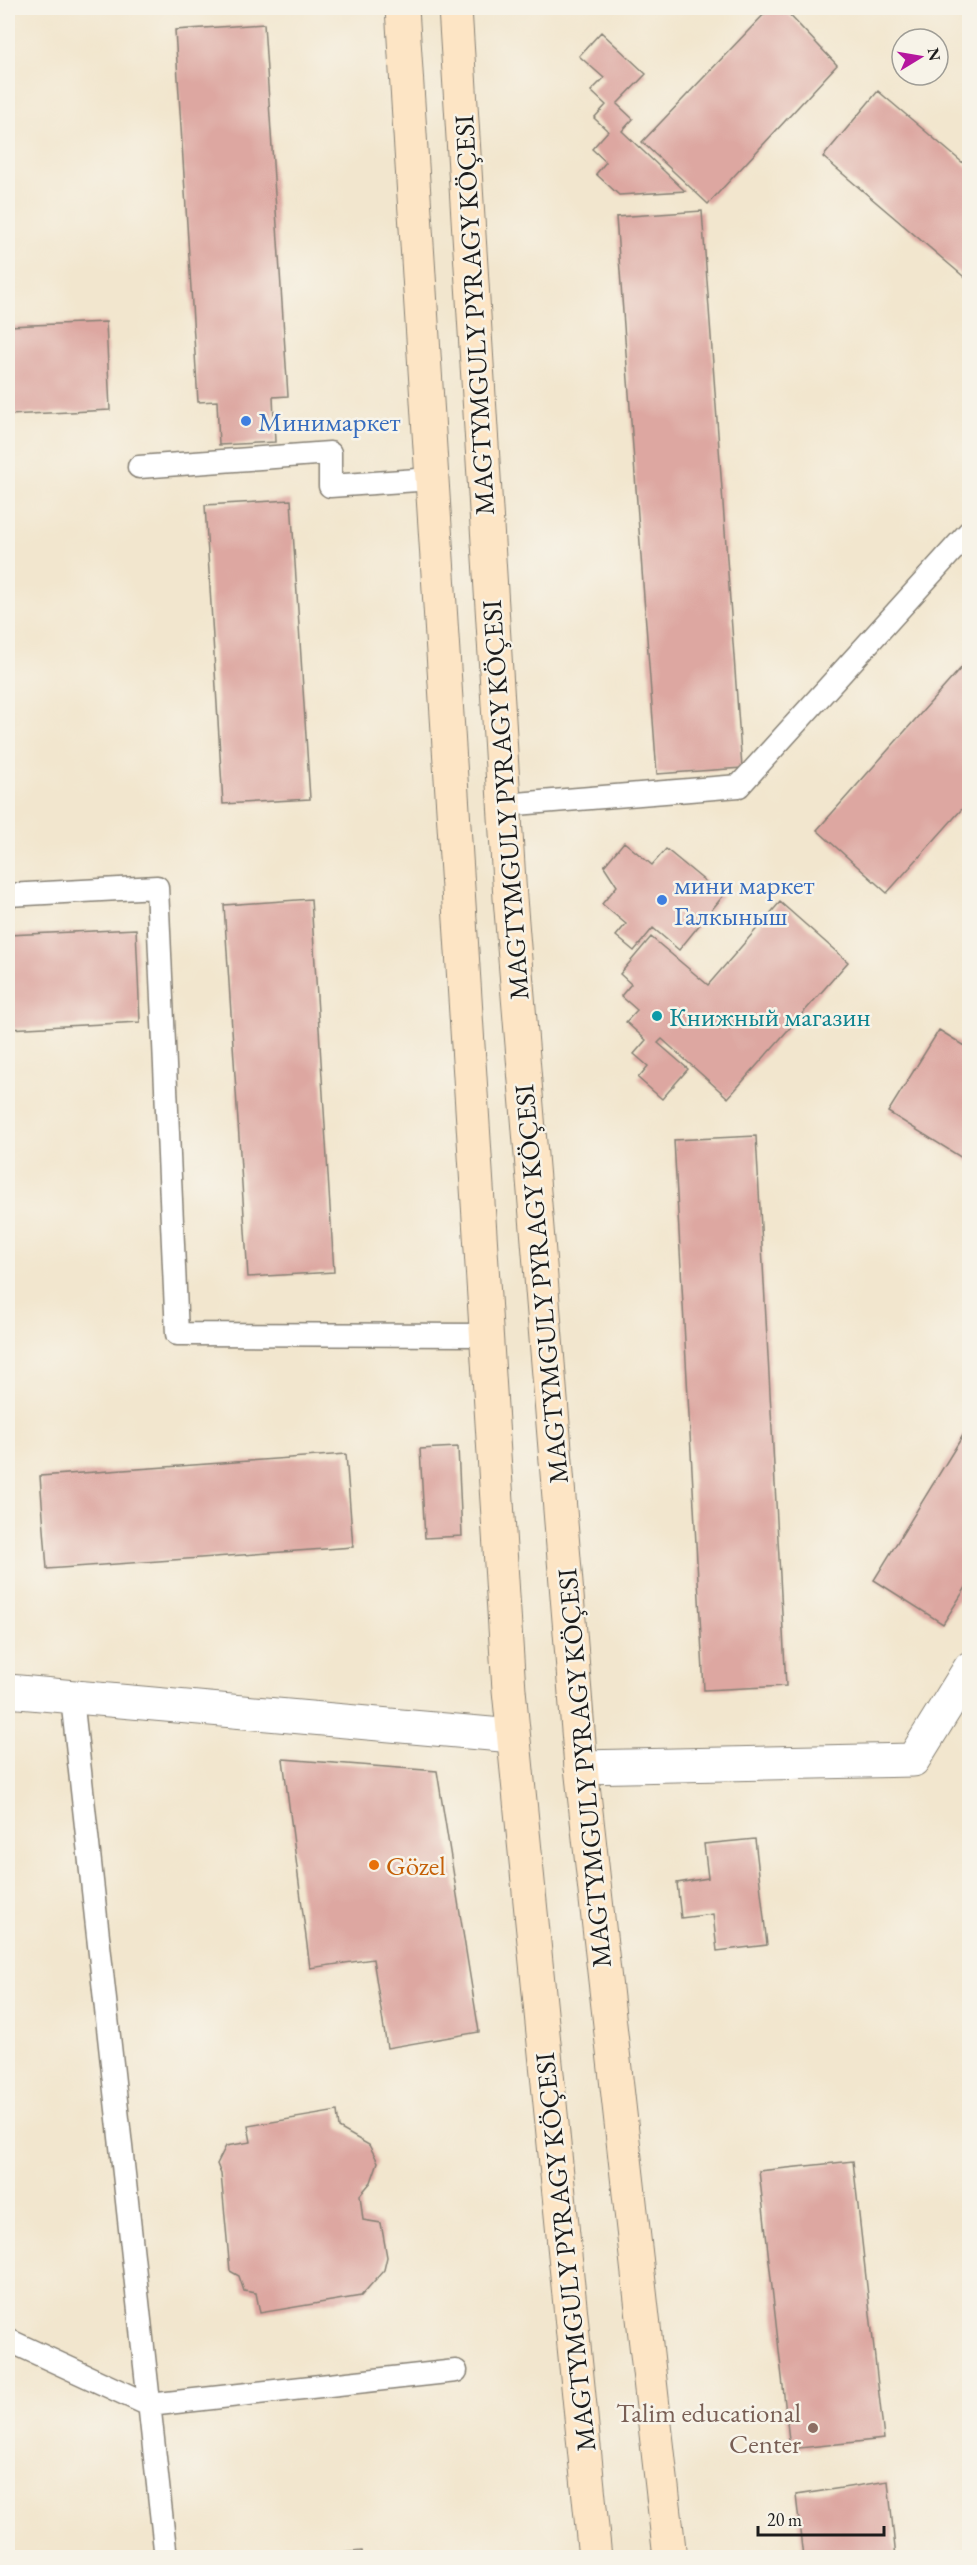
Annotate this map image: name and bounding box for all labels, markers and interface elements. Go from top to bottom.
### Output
north arrow [890,27,950,87]
text: N [923,46,946,63]
street label: MAGTYMGULY PYRAGY KÖÇESI [446,114,502,516]
place label: Минимаркет [258,404,401,439]
marker: Минимаркет [239,414,253,428]
street label: MAGTYMGULY PYRAGY KÖÇESI [474,599,536,1001]
place label: мини маркет Галкыныш [674,867,814,933]
marker: мини маркет Галкыныш [655,893,669,907]
place label: Книжный магазин [669,999,871,1034]
marker: Книжный магазин [650,1009,664,1023]
street label: MAGTYMGULY PYRAGY KÖÇESI [506,1083,576,1485]
street label: MAGTYMGULY PYRAGY KÖÇESI [549,1567,619,1969]
place label: Gözel [386,1848,446,1883]
marker: Gözel [367,1858,381,1872]
street label: MAGTYMGULY PYRAGY KÖÇESI [527,2051,603,2453]
place label: Talim educational Center [616,2395,801,2461]
marker: Talim educational Center [806,2421,820,2435]
scale bar [758,2499,884,2537]
text: 20 m [767,2508,802,2531]

